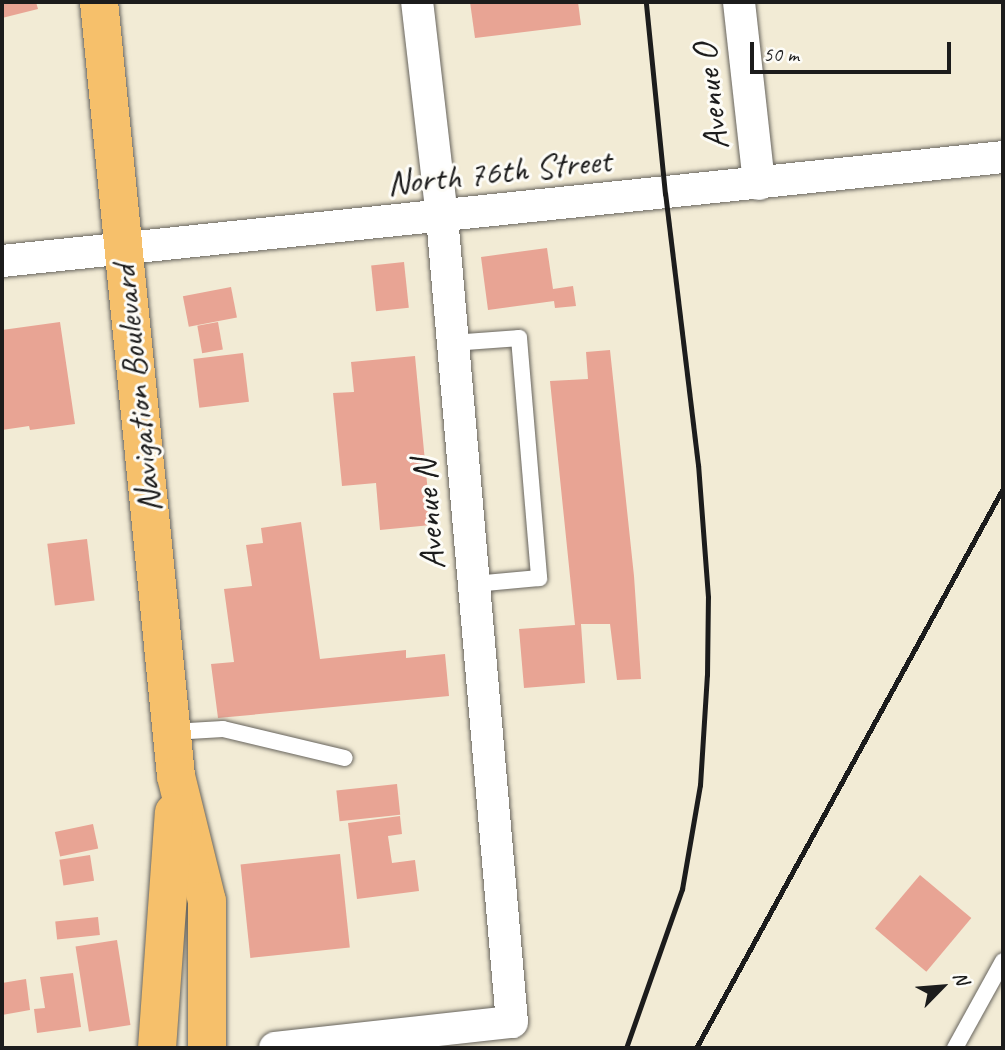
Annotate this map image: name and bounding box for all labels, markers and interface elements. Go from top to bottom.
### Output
scale bar [753,28,954,72]
text: 50 m [763,41,799,67]
street label: Avenue O [684,42,738,152]
street label: North 76th Street [385,139,613,205]
street label: Navigation Boulevard [103,263,171,515]
street label: Avenue N [403,458,455,572]
north arrow [907,952,977,1022]
text: N [948,968,974,989]

